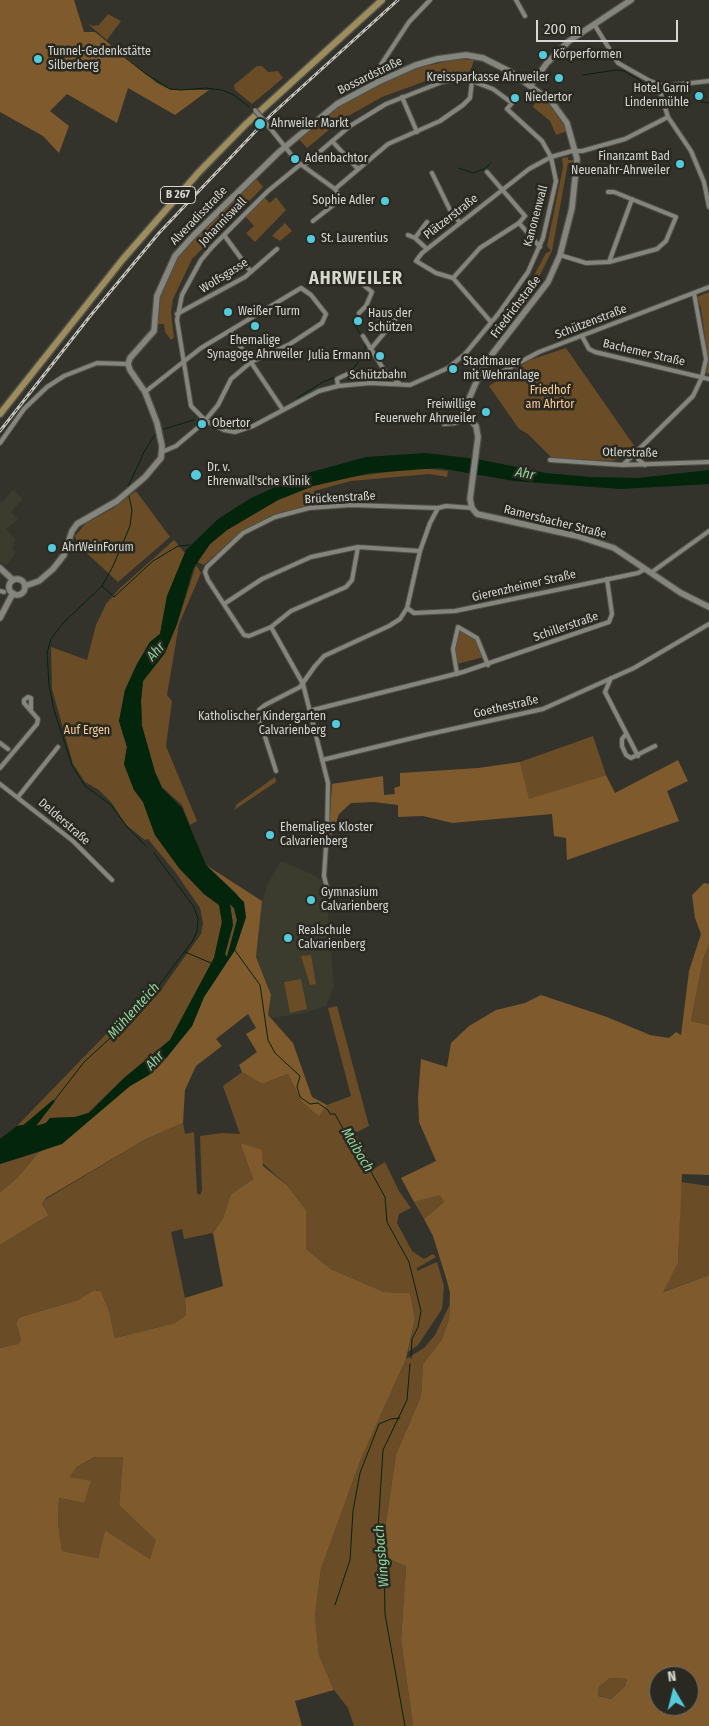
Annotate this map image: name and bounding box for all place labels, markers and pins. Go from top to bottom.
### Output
place label: Tunnel-Gedenkstätte Silberberg [48,45,151,73]
place label: Körperformen [553,48,622,62]
marker: Körperformen [537,49,549,61]
marker: Tunnel-Gedenkstätte Silberberg [32,53,44,65]
place label: Kreissparkasse Ahrweiler [426,71,549,85]
marker: Kreissparkasse Ahrweiler [553,72,565,84]
place label: Hotel Garni Lindenmühle [625,82,689,110]
marker: Hotel Garni Lindenmühle [693,90,705,102]
place label: Niedertor [525,91,572,105]
marker: Niedertor [509,92,521,104]
marker: Ahrweiler Markt [253,117,267,131]
place label: Ahrweiler Markt [271,117,349,131]
place label: Finanzamt Bad Neuenahr-Ahrweiler [571,150,670,178]
place label: Adenbachtor [305,152,368,166]
marker: Adenbachtor [289,153,301,165]
marker: Finanzamt Bad Neuenahr-Ahrweiler [674,158,686,170]
place label: Sophie Adler [312,194,375,208]
marker: Sophie Adler [379,195,391,207]
place label: St. Laurentius [321,232,388,246]
marker: St. Laurentius [305,233,317,245]
place label: Weißer Turm [238,305,300,319]
marker: Weißer Turm [222,306,234,318]
place label: Haus der Schützen [368,307,413,335]
marker: Haus der Schützen [352,315,364,327]
marker: Ehemalige Synagoge Ahrweiler [249,320,261,332]
place label: Ehemalige Synagoge Ahrweiler [207,334,303,362]
place label: Julia Ermann [308,349,370,363]
marker: Julia Ermann [374,350,386,362]
place label: Stadtmauer mit Wehranlage [463,355,539,383]
marker: Stadtmauer mit Wehranlage [447,363,459,375]
place label: Freiwillige Feuerwehr Ahrweiler [375,398,476,426]
marker: Freiwillige Feuerwehr Ahrweiler [480,406,492,418]
place label: Obertor [212,417,250,431]
marker: Obertor [196,418,208,430]
place label: Dr. v. Ehrenwall'sche Klinik [207,461,310,489]
marker: Dr. v. Ehrenwall'sche Klinik [189,468,203,482]
place label: AhrWeinForum [62,541,134,555]
marker: AhrWeinForum [46,542,58,554]
place label: Katholischer Kindergarten Calvarienberg [198,710,326,738]
marker: Katholischer Kindergarten Calvarienberg [330,718,342,730]
place label: Ehemaliges Kloster Calvarienberg [280,821,373,849]
marker: Ehemaliges Kloster Calvarienberg [264,829,276,841]
place label: Gymnasium Calvarienberg [321,886,388,914]
marker: Gymnasium Calvarienberg [305,894,317,906]
place label: Realschule Calvarienberg [298,924,365,952]
marker: Realschule Calvarienberg [282,932,294,944]

